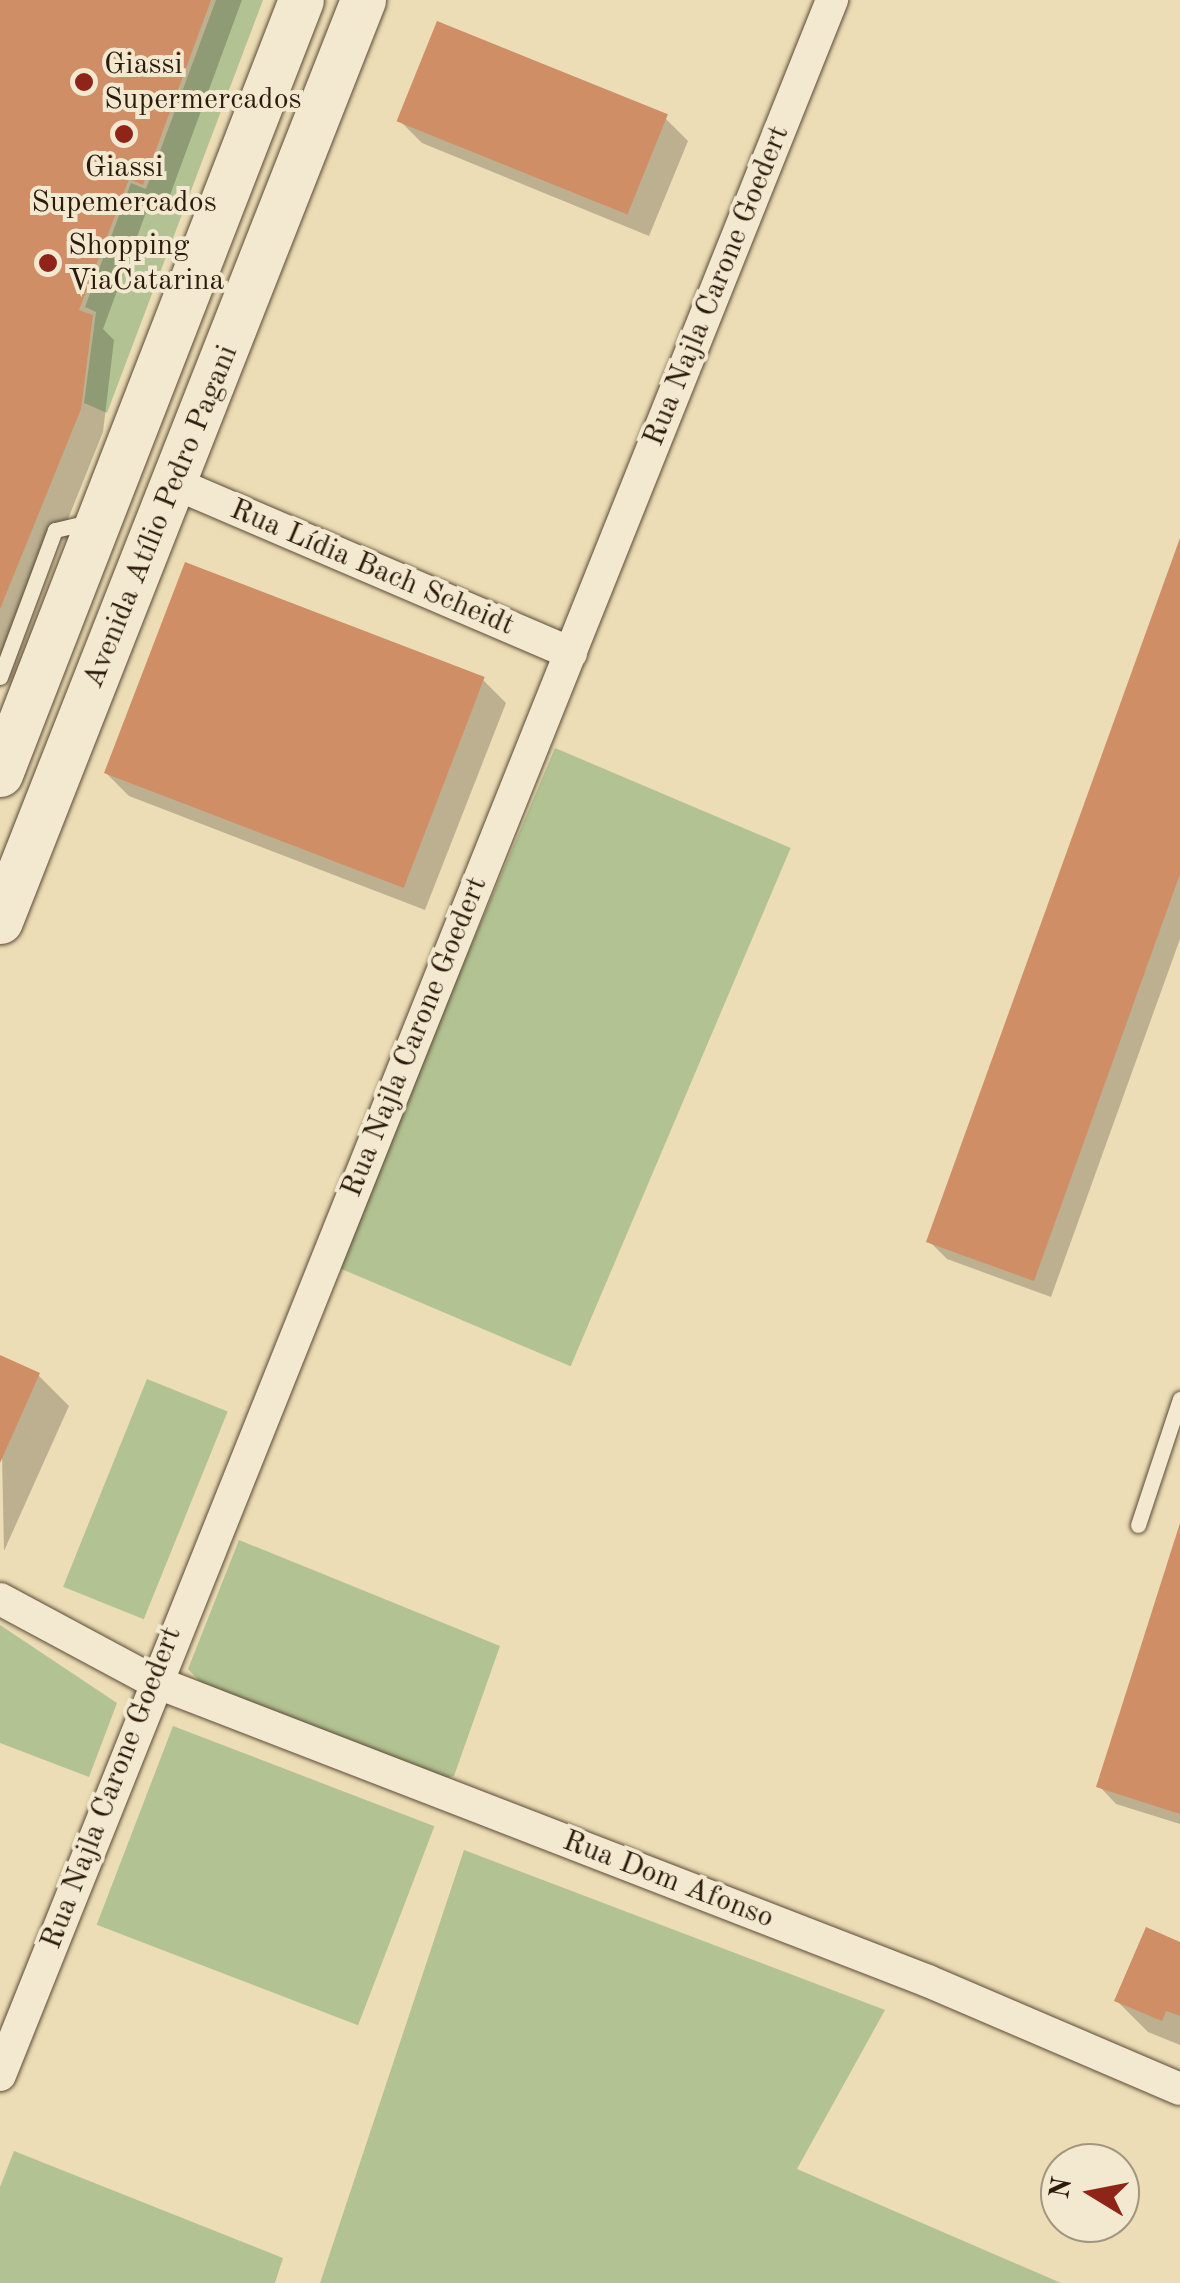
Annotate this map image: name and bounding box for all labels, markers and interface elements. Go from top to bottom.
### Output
place label: Giassi Supermercados [104,47,302,118]
marker: Giassi Supermercados [73,71,95,93]
street label: Rua Najla Carone Goedert [636,120,798,452]
marker: Giassi Supemercados [113,123,135,145]
place label: Giassi Supemercados [31,150,217,220]
place label: Shopping ViaCatarina [68,228,224,298]
marker: Shopping ViaCatarina [37,252,59,274]
street label: Avenida Atílio Pedro Pagani [76,340,246,694]
street label: Rua Lídia Bach Scheidt [224,492,520,644]
street label: Rua Najla Carone Goedert [334,871,496,1203]
street label: Rua Najla Carone Goedert [34,1622,190,1954]
street label: Rua Dom Afonso [557,1823,779,1937]
north arrow [1040,2143,1140,2243]
text: N [1047,2175,1078,2201]

